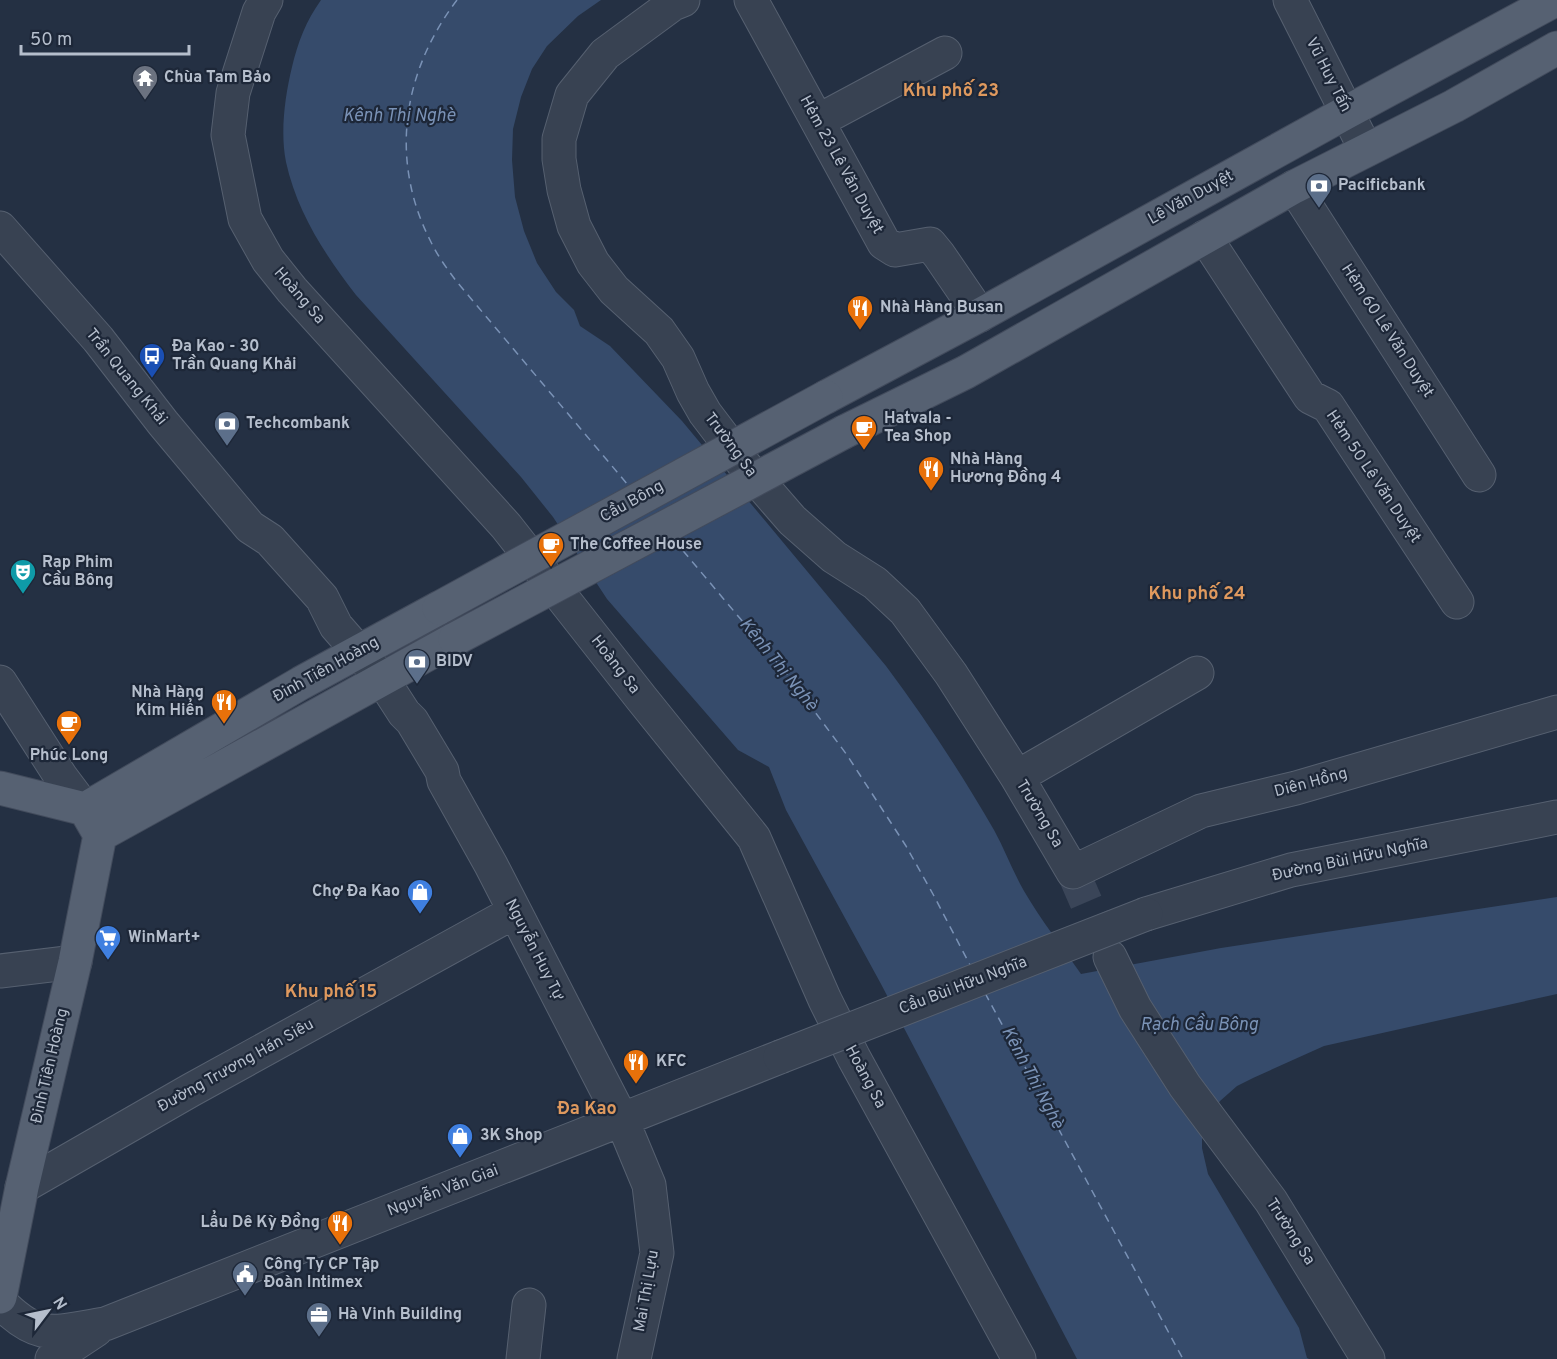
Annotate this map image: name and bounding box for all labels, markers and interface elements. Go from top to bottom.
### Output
scale bar [21,18,189,56]
text: 50 m [30,29,72,52]
street label: Vũ Huy Tấn [1301,34,1356,115]
temple icon: Chùa Tam Bảo [130,63,160,101]
place label: Chùa Tam Bảo [164,68,271,88]
district label: Khu phố 23 [903,79,999,103]
street label: Hẻm 23 Lê Văn Duyệt [795,92,887,238]
water label: Kênh Thị Nghè [343,105,456,128]
street label: Lê Văn Duyệt [1145,166,1237,230]
bank icon: Pacificbank [1304,171,1334,209]
place label: Pacificbank [1338,176,1426,196]
street label: Hẻm 60 Lê Văn Duyệt [1336,260,1438,402]
street label: Hoàng Sa [269,263,329,329]
restaurant icon: Nhà Hàng Busan [845,293,875,331]
place label: Nhà Hàng Busan [880,298,1003,318]
street label: Trần Quang Khải [81,324,172,429]
place label: Đa Kao - 30 Trần Quang Khải [172,337,297,375]
bus stop icon: Đa Kao - 30 Trần Quang Khải [137,341,167,379]
street label: Hẻm 50 Lê Văn Duyệt [1321,407,1425,547]
bank icon: Techcombank [212,409,242,447]
street label: Trường Sa [699,409,761,481]
place label: Hatvala - Tea Shop [884,409,952,447]
cafe icon: Hatvala - Tea Shop [849,413,879,451]
place label: Techcombank [246,414,350,434]
place label: Nhà Hàng Hương Đồng 4 [950,450,1061,488]
restaurant icon: Nhà Hàng Hương Đồng 4 [916,454,946,492]
street label: Cầu Bông [596,476,667,528]
cafe icon: The Coffee House [536,530,566,568]
place label: The Coffee House [570,535,702,555]
place label: Rạp Phim Cầu Bông [42,553,114,591]
theatre icon: Rạp Phim Cầu Bông [8,557,38,595]
district label: Khu phố 24 [1148,582,1246,606]
water label: Kênh Thị Nghè [734,614,823,717]
street label: Hoàng Sa [586,632,644,698]
street label: Đinh Tiên Hoàng [270,633,382,707]
bank icon: BIDV [402,647,432,685]
place label: BIDV [436,652,473,672]
place label: Nhà Hàng Kim Hiển [131,683,204,721]
restaurant icon: Nhà Hàng Kim Hiển [209,687,239,725]
cafe icon: Phúc Long [54,708,84,746]
place label: Phúc Long [30,746,108,766]
street label: Diên Hồng [1272,763,1350,802]
street label: Trường Sa [1011,776,1067,852]
street label: Đường Bùi Hữu Nghĩa [1270,834,1430,886]
shop icon: Chợ Đa Kao [405,877,435,915]
place label: Chợ Đa Kao [312,882,400,902]
street label: Nguyễn Huy Tự [500,895,570,1004]
supermarket icon: WinMart+ [93,923,123,961]
place label: WinMart+ [128,928,201,948]
street label: Cầu Bùi Hữu Nghĩa [896,951,1030,1020]
district label: Khu phố 15 [285,980,377,1004]
street label: Đinh Tiên Hoàng [27,1006,73,1126]
water label: Rạch Cầu Bông [1140,1013,1258,1037]
street label: Đường Trương Hán Siêu [154,1015,318,1117]
water label: Kênh Thị Nghè [995,1023,1069,1134]
street label: Hoàng Sa [840,1042,890,1112]
restaurant icon: KFC [621,1047,651,1085]
place label: KFC [656,1052,686,1072]
district label: Đa Kao [557,1098,617,1121]
shop icon: 3K Shop [445,1121,475,1159]
place label: 3K Shop [480,1126,542,1146]
street label: Nguyễn Văn Giai [384,1159,501,1221]
street label: Trường Sa [1261,1195,1319,1269]
restaurant icon: Lẩu Dê Kỳ Đồng [325,1208,355,1246]
place label: Lẩu Dê Kỳ Đồng [201,1209,320,1233]
street label: Mai Thị Lựu [630,1248,664,1334]
place label: Công Ty CP Tập Đoàn Intimex [264,1255,379,1293]
public building icon: Công Ty CP Tập Đoàn Intimex [230,1259,260,1297]
north arrow [18,1281,78,1341]
text: N [47,1294,71,1314]
office icon: Hà Vinh Building [304,1300,334,1338]
place label: Hà Vinh Building [338,1305,462,1325]

